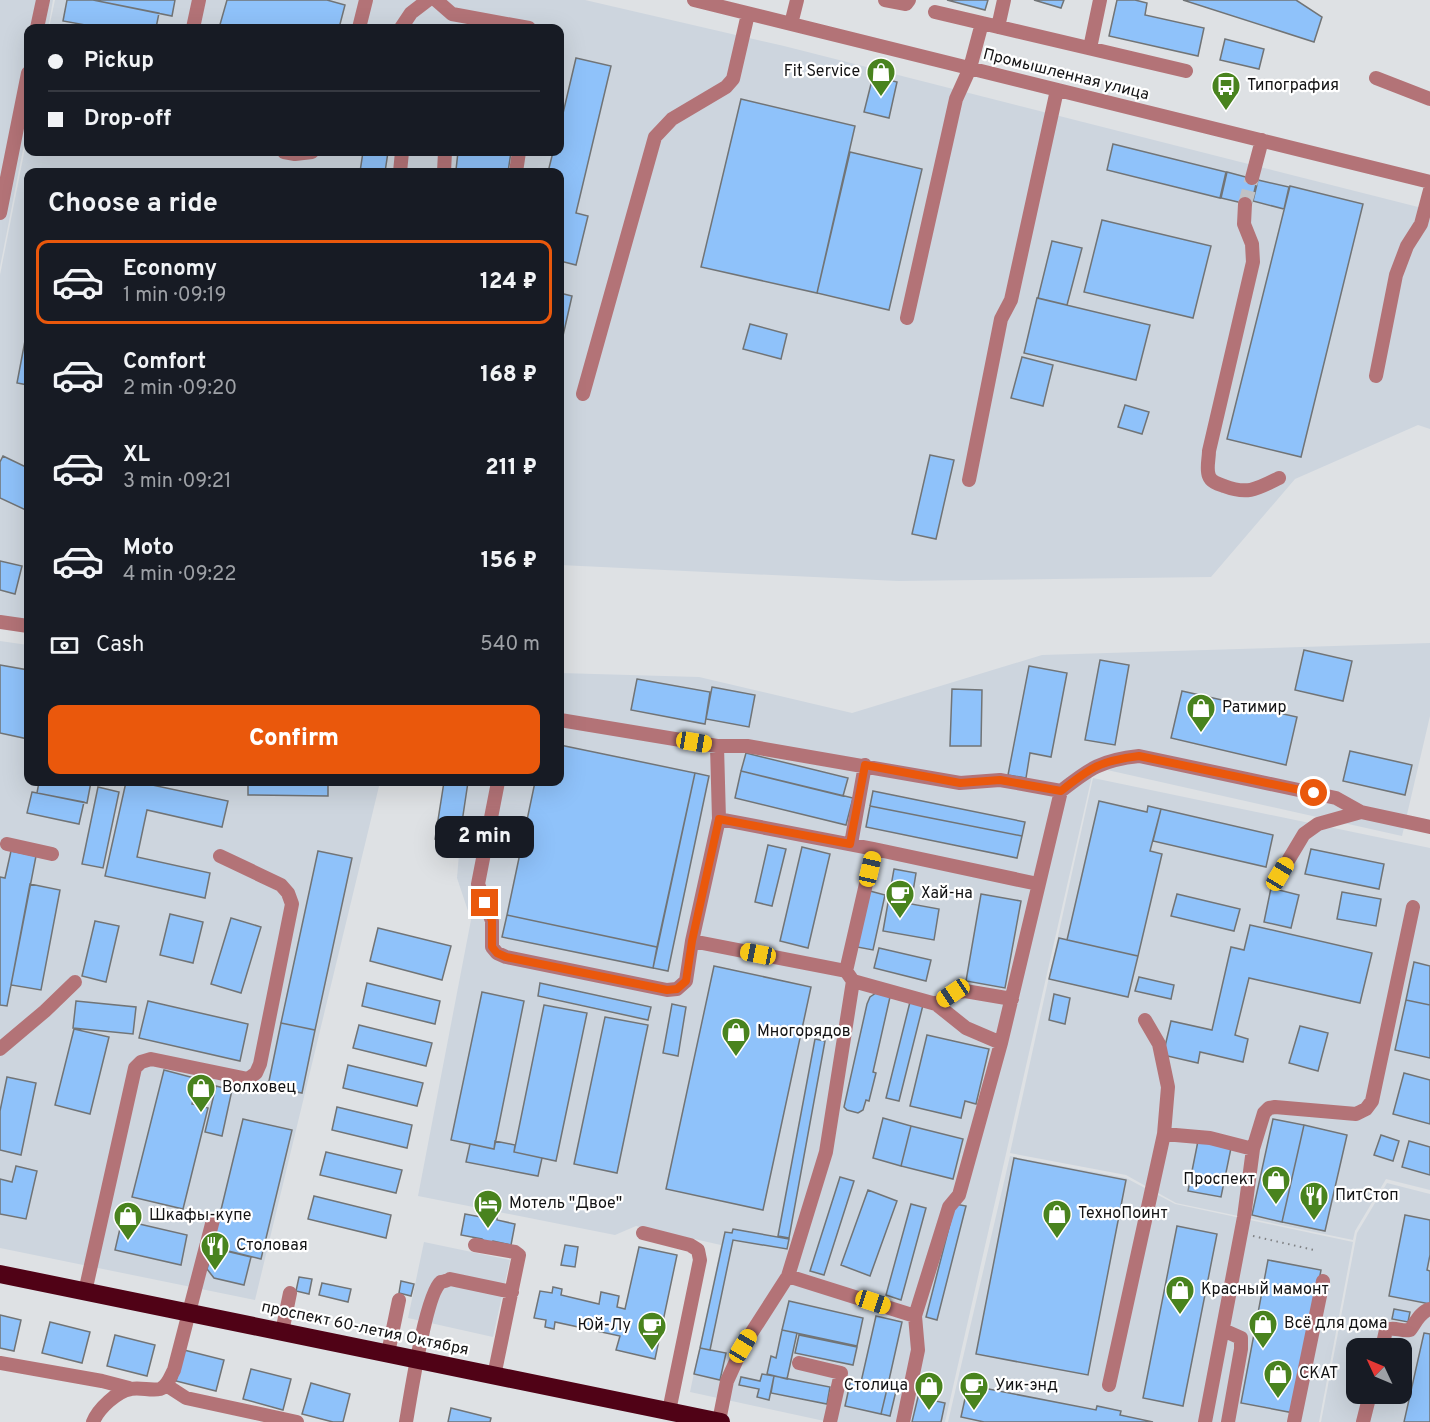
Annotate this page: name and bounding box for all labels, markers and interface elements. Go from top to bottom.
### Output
street label: Промышленная улица [981,45,1151,105]
text: Pickup [84,48,154,75]
shop icon: Fit Service [865,56,897,98]
place label: Fit Service [784,62,860,82]
bus stop icon: Типография [1210,70,1242,112]
place label: Типография [1247,76,1339,96]
text: Drop-off [84,106,171,133]
text: Choose a ride [48,187,218,221]
icon: car [51,255,105,309]
text: Economy [123,256,217,283]
text: 124 ₽ [480,269,537,296]
text: 1 min · 09:19 [123,283,227,309]
icon: car [51,348,105,402]
text: Comfort [123,349,206,376]
text: 168 ₽ [480,362,537,389]
text: 2 min · 09:20 [123,376,237,402]
icon: car [51,441,105,495]
text: XL [123,442,150,469]
text: 211 ₽ [485,455,537,482]
text: 3 min · 09:21 [123,469,231,495]
icon: car [51,534,105,588]
text: Moto [123,535,174,562]
text: 156 ₽ [481,548,537,575]
text: 4 min · 09:22 [123,562,237,588]
icon: cash [48,629,81,662]
text: Cash [96,632,145,659]
text: 540 m [480,632,540,658]
shop icon: Ратимир [1185,692,1217,734]
place label: Ратимир [1222,698,1287,718]
button: Confirm [48,705,540,774]
car [675,730,713,754]
route start [1300,779,1327,806]
callout: 2 min [436,816,534,858]
text: 2 min [458,824,511,850]
car [857,849,883,889]
car [1263,854,1297,894]
cafe icon: Хай-на [884,878,916,920]
place label: Хай-на [921,884,973,904]
route end [471,889,498,916]
car [739,942,777,966]
car [933,975,973,1011]
shop icon: Многорядов [720,1016,752,1058]
place label: Многорядов [757,1022,851,1042]
shop icon: Волховец [185,1072,217,1114]
place label: Волховец [222,1078,296,1098]
shop icon: Проспект [1260,1164,1292,1206]
place label: Проспект [1183,1170,1255,1190]
restaurant icon: ПитСтоп [1298,1180,1330,1222]
place label: ПитСтоп [1335,1186,1399,1206]
hotel icon: Мотель "Двое" [472,1188,504,1230]
place label: Мотель "Двое" [509,1194,622,1214]
shop icon: ТехноПоинт [1041,1198,1073,1240]
shop icon: Шкафы-купе [112,1200,144,1242]
place label: ТехноПоинт [1078,1204,1168,1224]
place label: Шкафы-купе [149,1206,251,1226]
restaurant icon: Столовая [199,1230,231,1272]
place label: Столовая [236,1236,308,1256]
shop icon: Красный мамонт [1164,1274,1196,1316]
place label: Красный мамонт [1201,1280,1329,1300]
car [853,1288,893,1316]
street label: проспект 60-летия Октября [260,1297,470,1361]
shop icon: Всё для дома [1247,1308,1279,1350]
cafe icon: Юй-Лу [636,1310,668,1352]
place label: Всё для дома [1284,1314,1387,1334]
place label: Юй-Лу [578,1316,631,1336]
car [726,1326,760,1366]
north arrow [1346,1338,1412,1404]
map controls [1346,1338,1412,1404]
shop icon: СКАТ [1262,1358,1294,1400]
place label: СКАТ [1299,1364,1338,1384]
shop icon: Столица [913,1370,945,1412]
cafe icon: Уик-энд [958,1370,990,1412]
place label: Столица [844,1376,908,1396]
place label: Уик-энд [995,1376,1058,1396]

